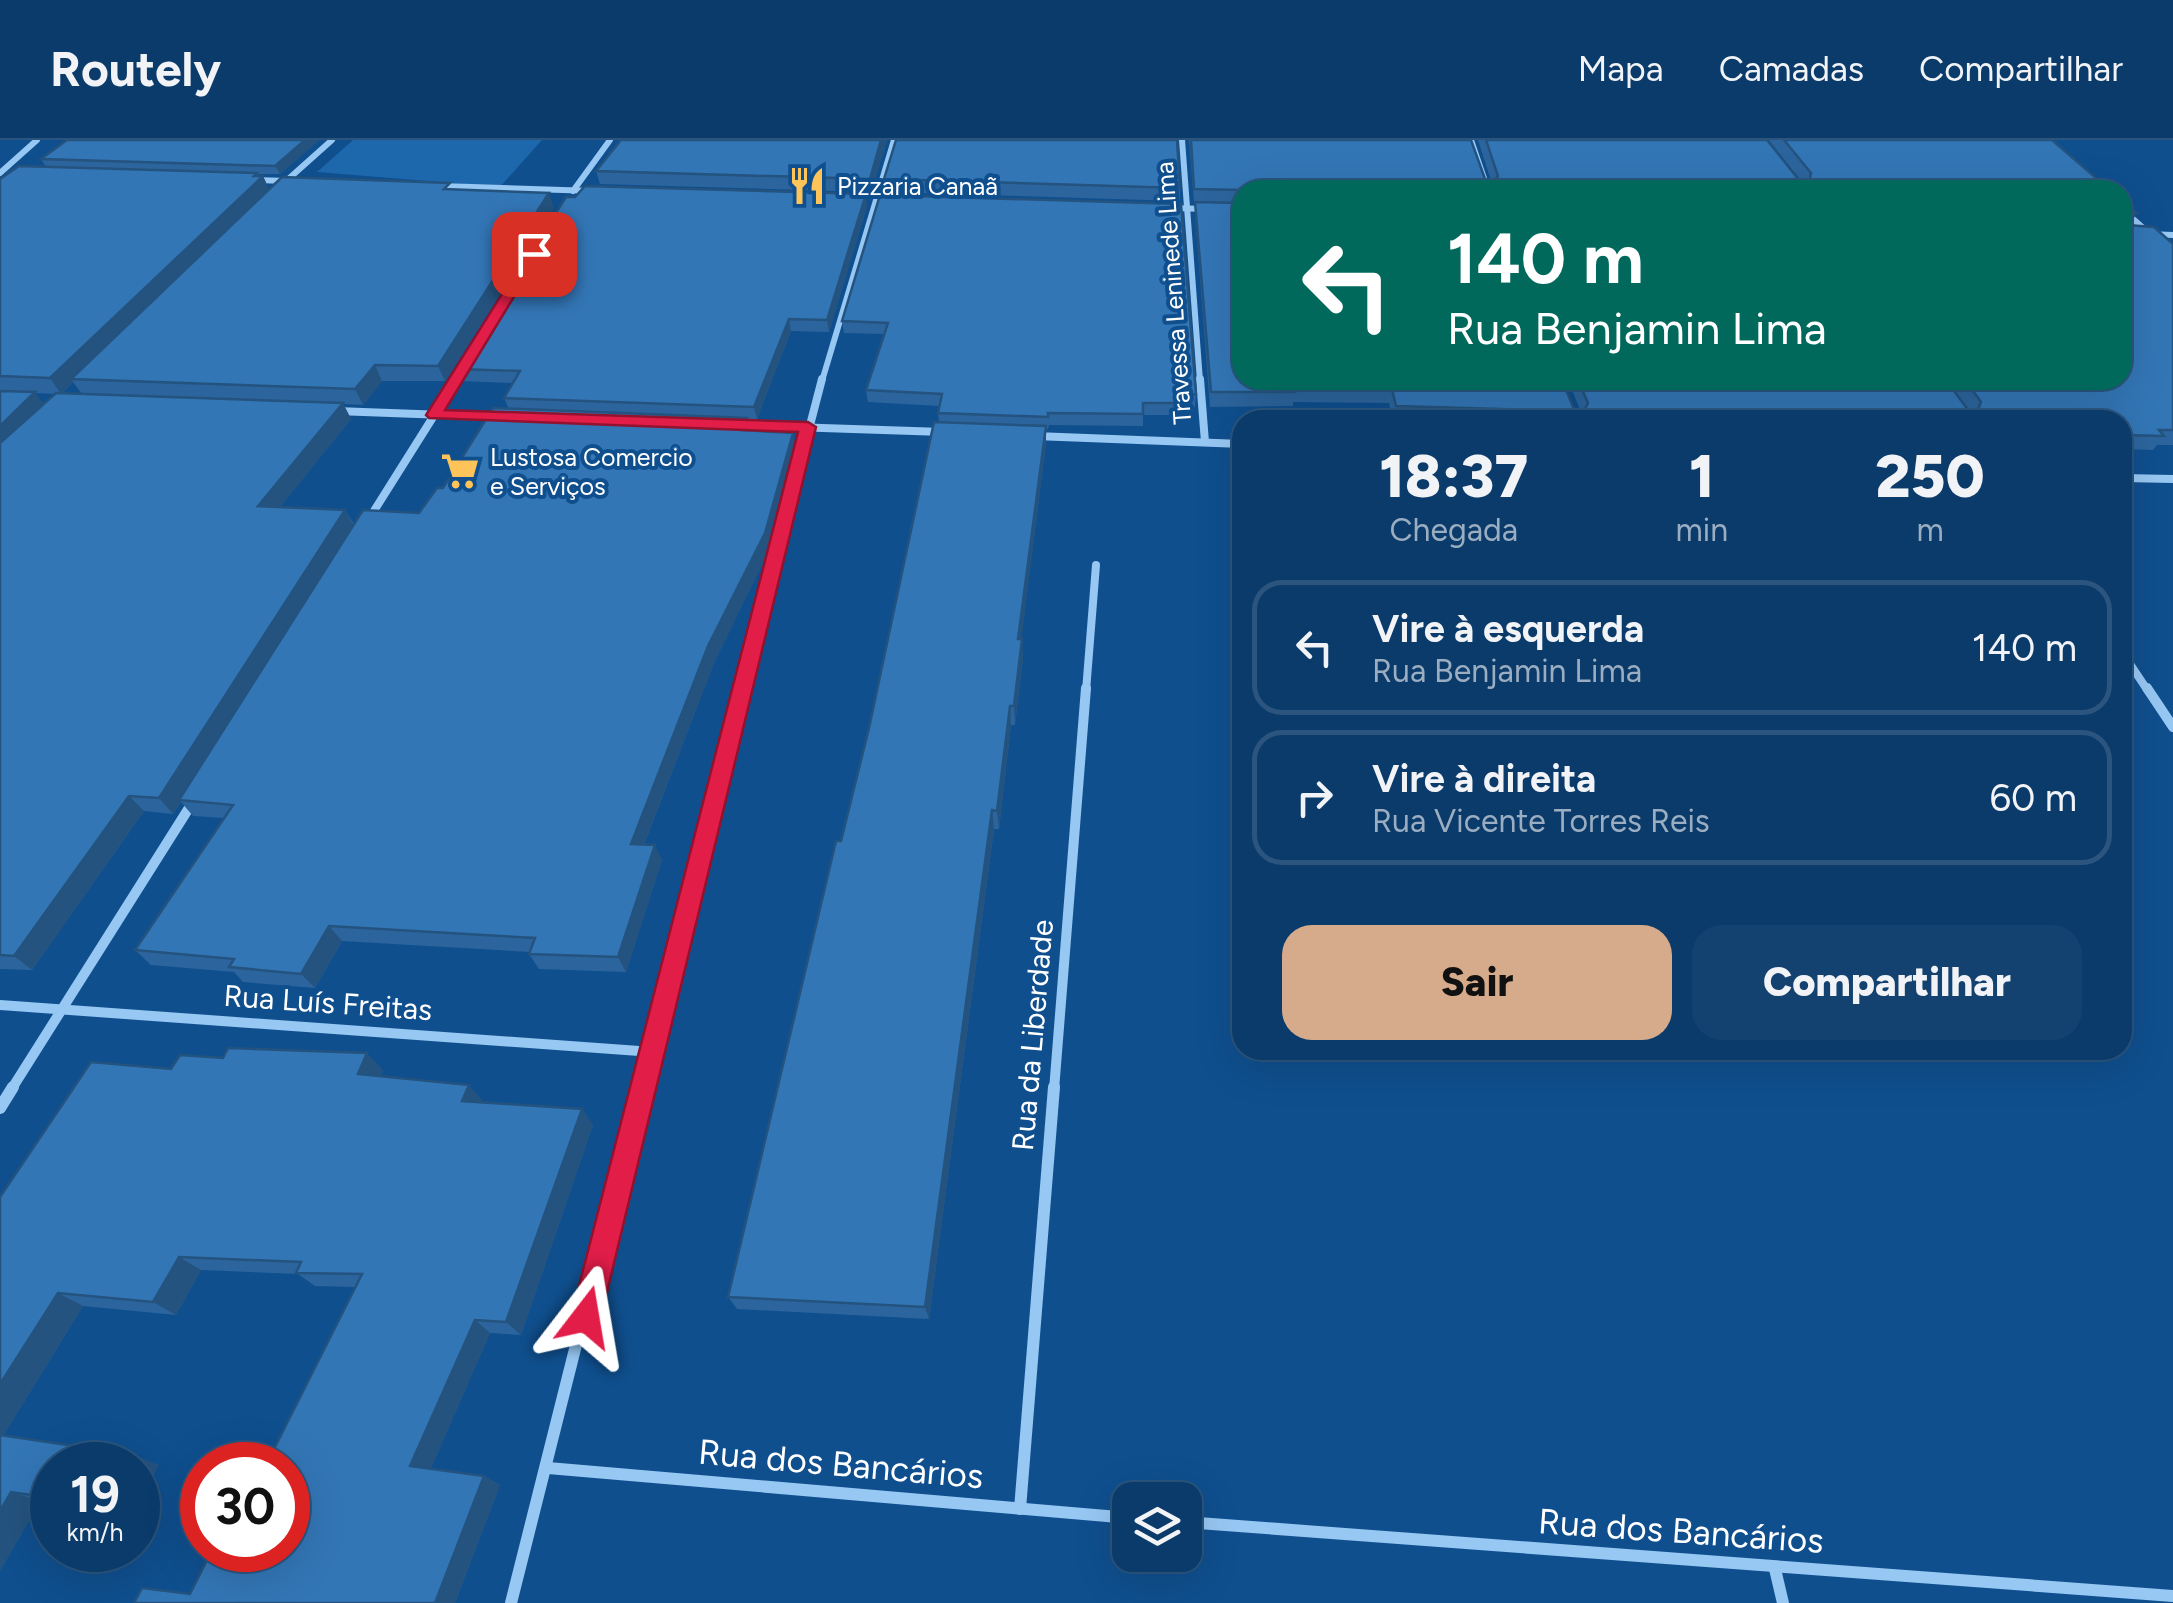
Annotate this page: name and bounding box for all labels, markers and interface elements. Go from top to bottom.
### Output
text: Routely [50,40,221,98]
text: Mapa [1578,48,1664,90]
text: Camadas [1719,48,1864,90]
text: Compartilhar [1919,48,2123,90]
street label: Travessa Leninede Lima [1149,161,1197,425]
restaurant icon: Pizzaria Canaã [786,165,828,207]
place label: Pizzaria Canaã [837,171,998,201]
pin [492,212,577,297]
text: 140 m [1447,216,1644,301]
icon: left [1282,220,1412,350]
icon: arrive [507,227,562,282]
text: Rua Benjamin Lima [1447,301,1827,355]
text: 18:37 [1379,440,1528,512]
text: 1 [1689,440,1715,512]
text: 250 [1875,440,1985,512]
place label: Lustosa Comercio e Serviços [490,442,693,501]
supermarket icon: Lustosa Comercio e Serviços [439,450,481,492]
text: Chegada [1390,511,1518,549]
text: min [1676,511,1728,549]
text: m [1916,511,1944,549]
text: Vire à esquerda [1372,606,1644,652]
icon: left [1287,620,1342,675]
text: 140 m [1972,625,2077,671]
text: Rua Benjamin Lima [1372,652,1642,690]
text: Vire à direita [1372,756,1596,802]
icon: right [1287,770,1342,825]
text: 60 m [1989,775,2077,821]
text: Rua Vicente Torres Reis [1372,802,1710,840]
street label: Rua da Liberdade [1004,918,1061,1152]
button: Sair [1282,925,1672,1040]
button: Compartilhar [1692,925,2082,1040]
street label: Rua Luís Freitas [223,977,434,1028]
position arrow [534,1265,638,1369]
street label: Rua dos Bancários [697,1431,985,1497]
speed limit sign: 30 [180,1442,310,1572]
text: 19 [70,1464,120,1525]
map controls [1112,1482,1202,1572]
button: layers [1112,1482,1202,1572]
street label: Rua dos Bancários [1537,1500,1825,1562]
text: km/h [66,1517,124,1547]

